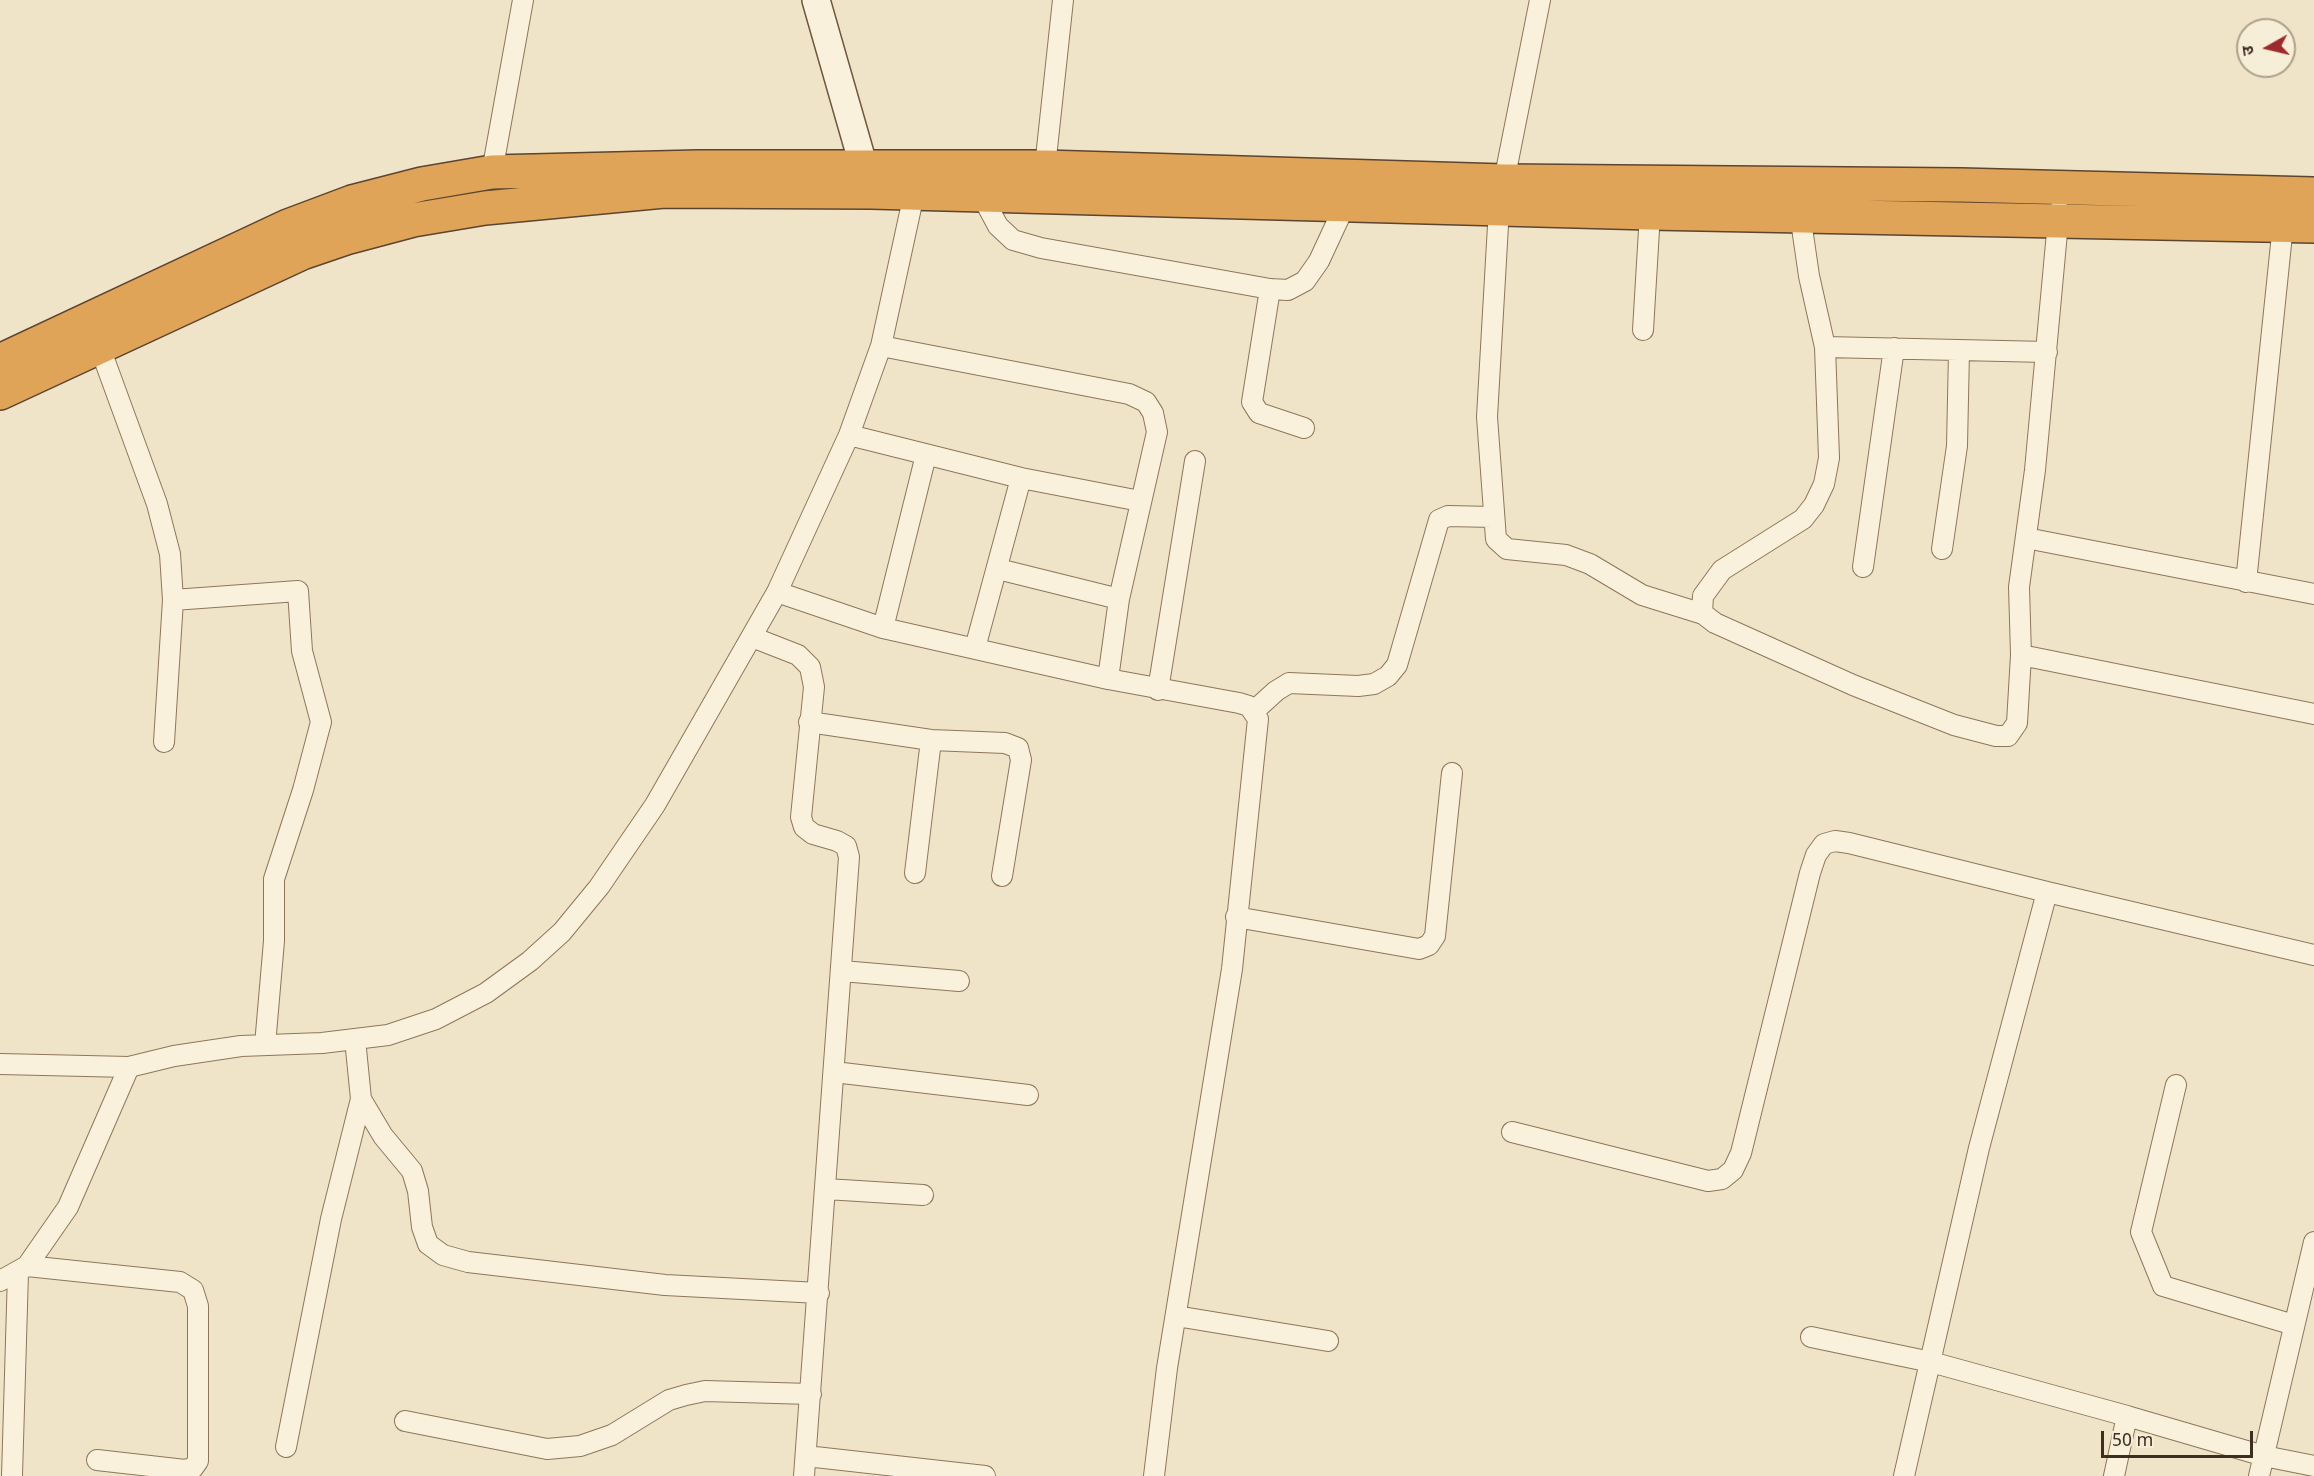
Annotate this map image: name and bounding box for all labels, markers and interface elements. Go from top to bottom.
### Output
north arrow [2236,18,2296,78]
text: उ [2239,44,2261,56]
scale bar [2104,1419,2256,1457]
text: 50 m [2112,1430,2153,1453]

